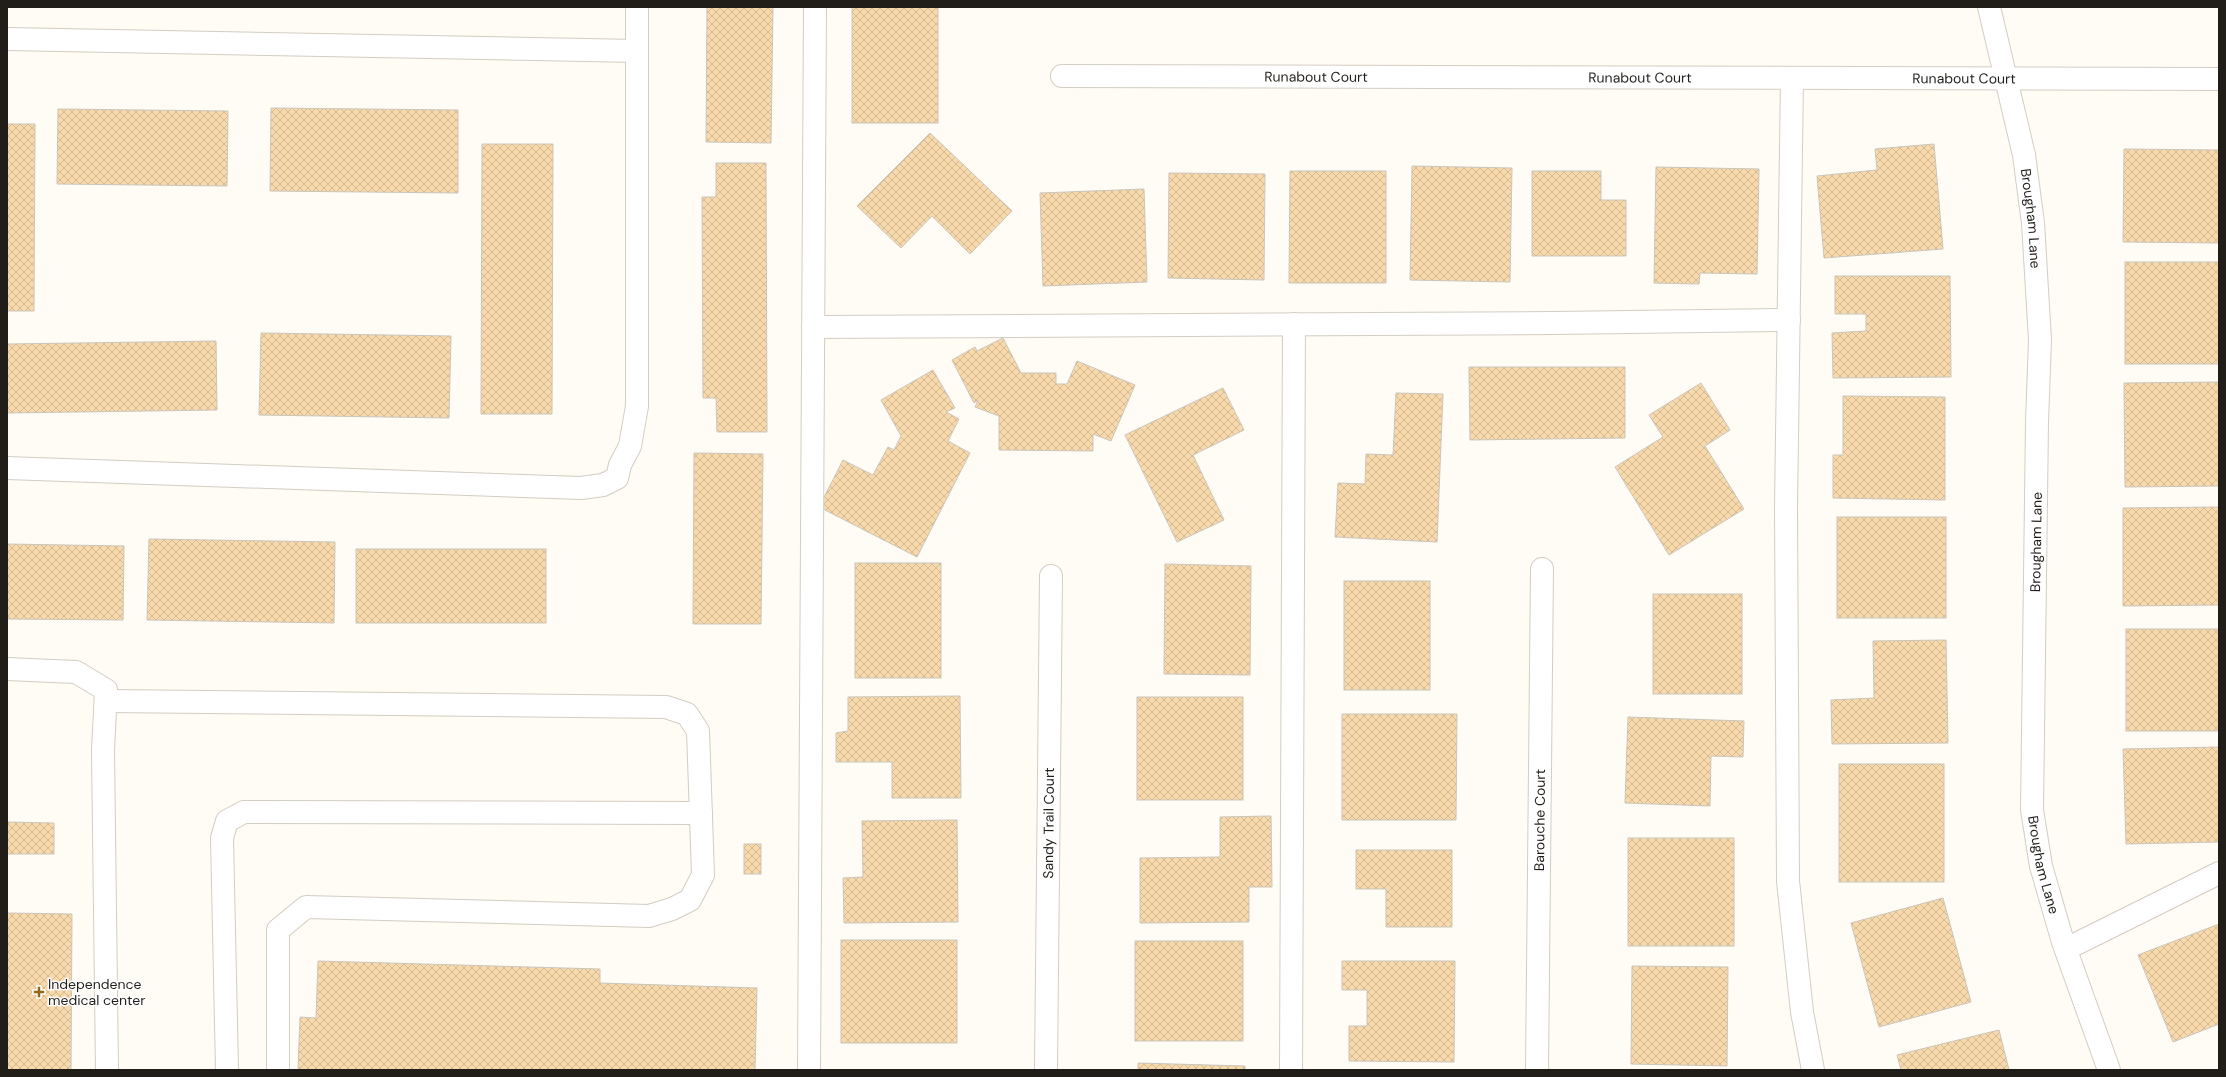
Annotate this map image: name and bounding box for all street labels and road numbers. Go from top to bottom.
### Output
street label: Runabout Court [1264,68,1368,86]
street label: Runabout Court [1588,68,1692,87]
street label: Runabout Court [1912,69,2016,87]
street label: Brougham Lane [2017,167,2045,269]
street label: Brougham Lane [2026,492,2046,592]
street label: Sandy Trail Court [1039,767,1058,879]
street label: Barouche Court [1530,769,1549,871]
street label: Brougham Lane [2024,814,2063,916]

